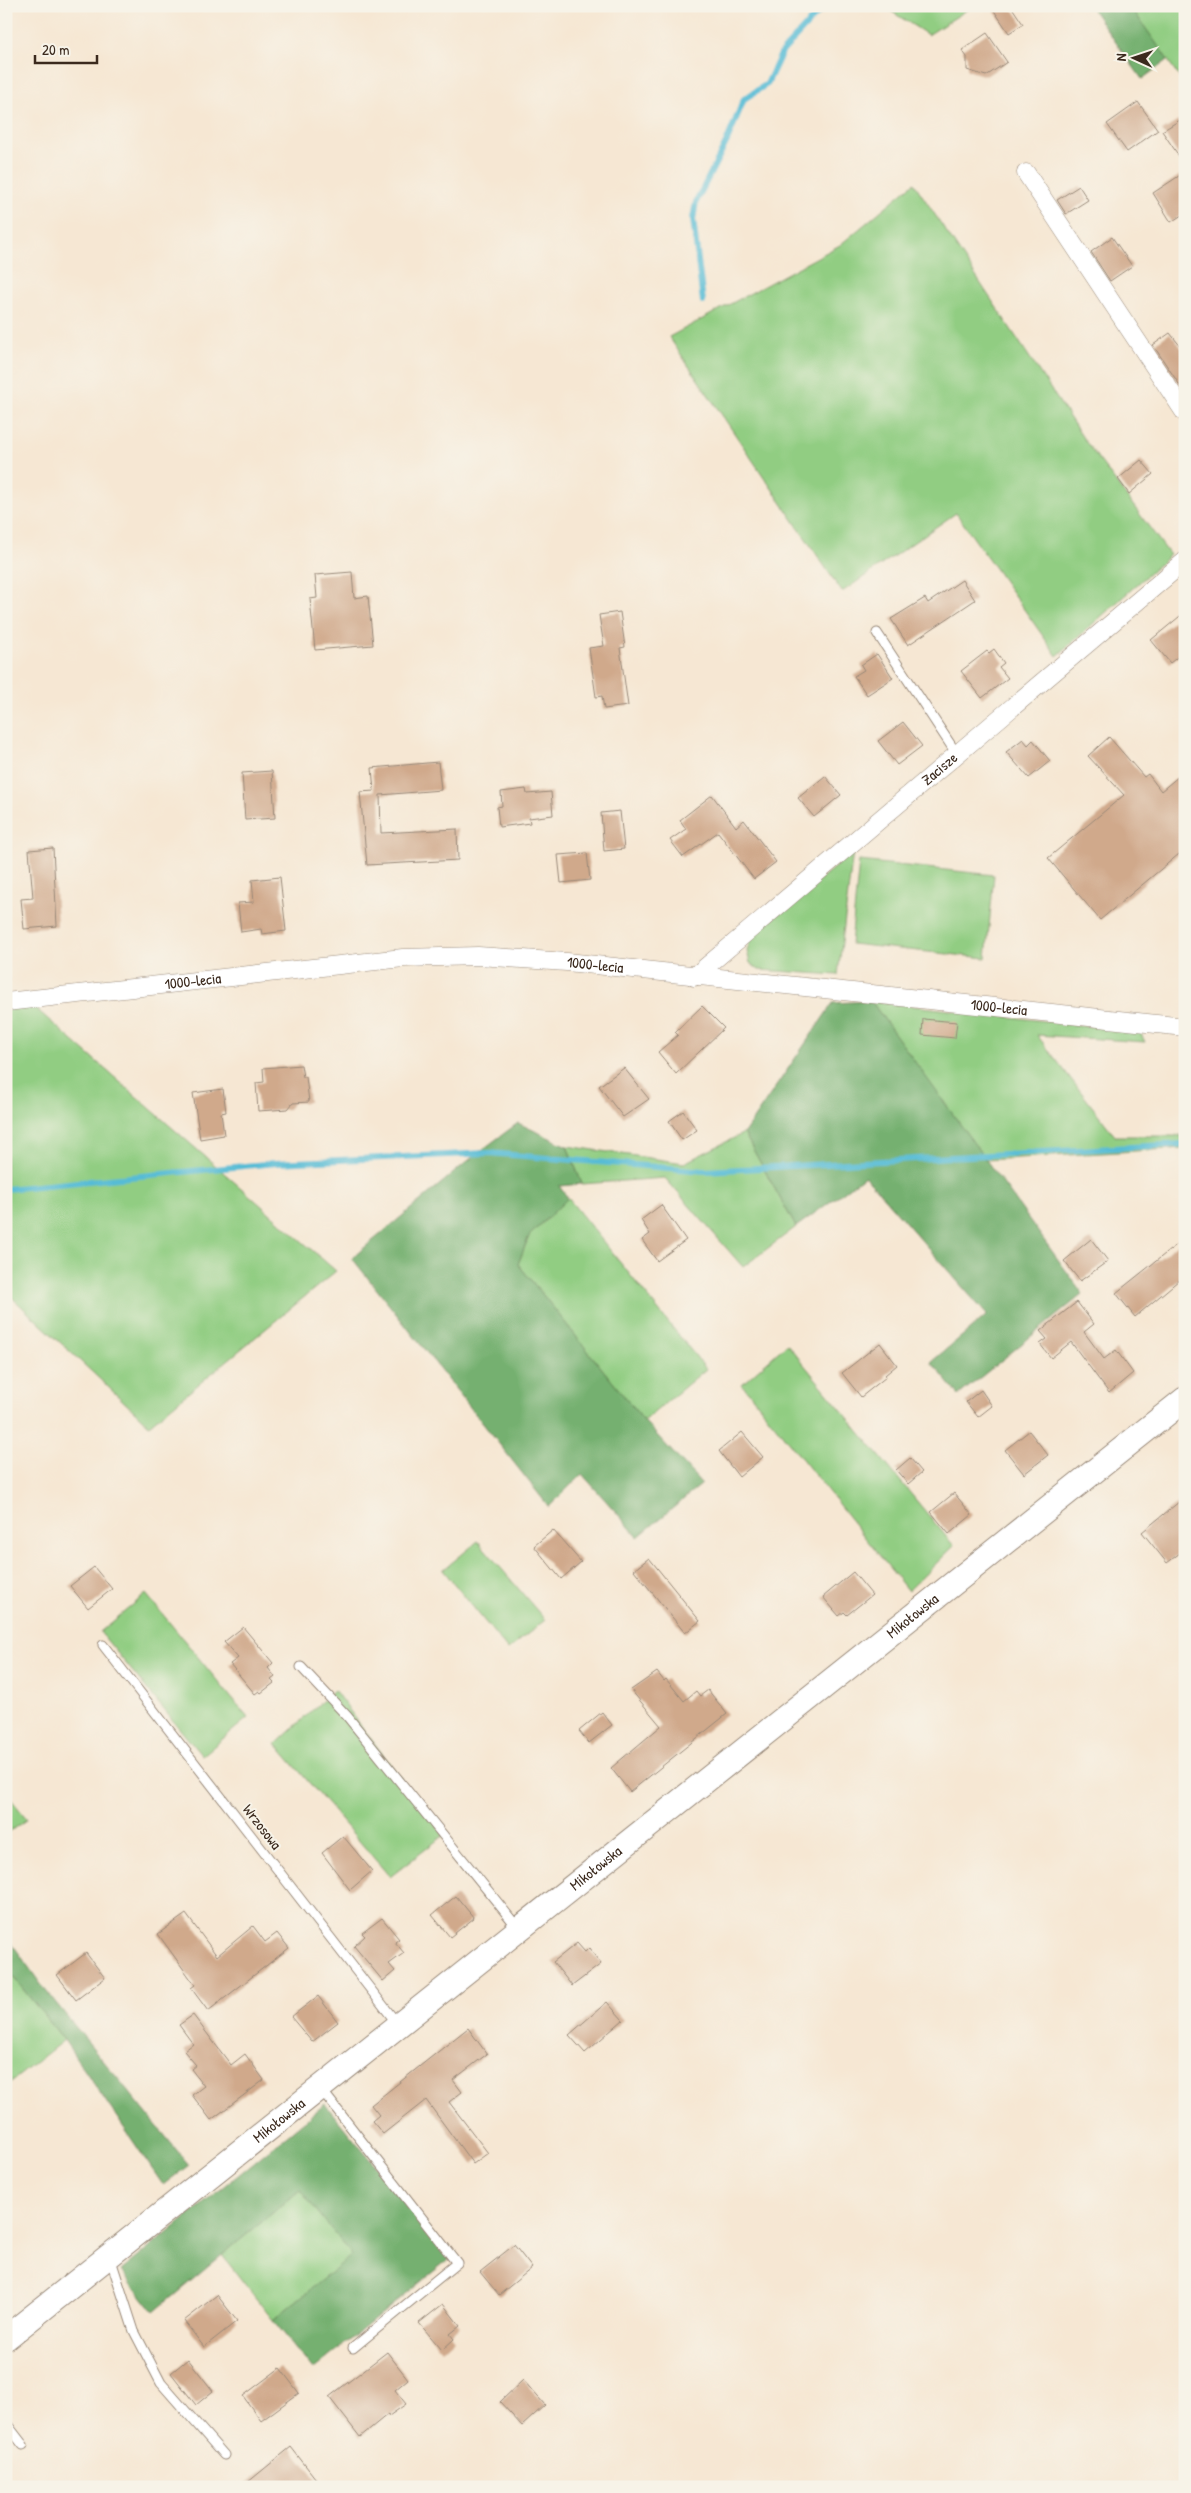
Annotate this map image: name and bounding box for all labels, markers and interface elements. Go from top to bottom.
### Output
scale bar [35,32,98,64]
north arrow [1108,32,1158,82]
text: 20 m [42,39,69,60]
text: N [1111,53,1130,62]
street label: Zacisze [917,747,962,790]
street label: 1000-lecia [566,951,625,978]
street label: 1000-lecia [163,967,222,994]
street label: 1000-lecia [970,994,1028,1020]
street label: Mikołowska [882,1588,943,1643]
street label: Wrzosowa [238,1800,287,1854]
street label: Mikołowska [565,1841,626,1895]
street label: Mikołowska [248,2093,309,2147]

